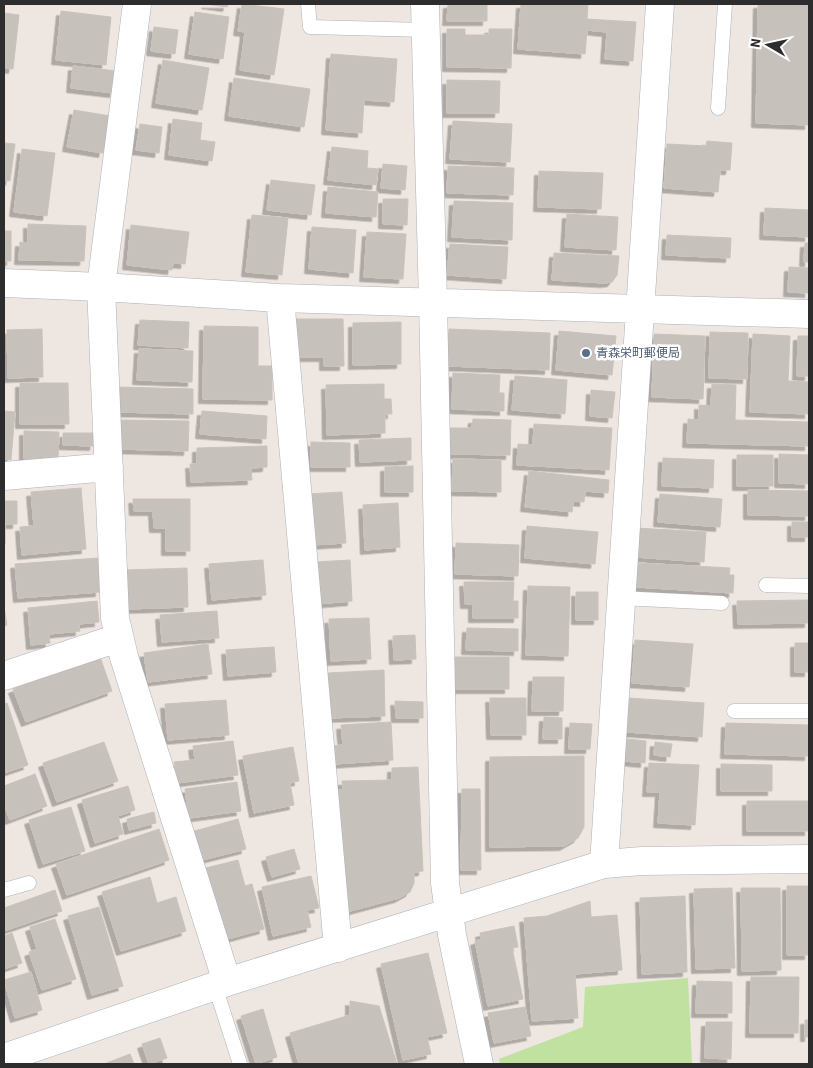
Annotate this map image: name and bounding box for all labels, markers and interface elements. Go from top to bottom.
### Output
north arrow [743,20,793,70]
text: N [746,37,767,49]
place label: 青森栄町郵便局 [596,345,680,362]
marker: 青森栄町郵便局 [580,347,592,359]

